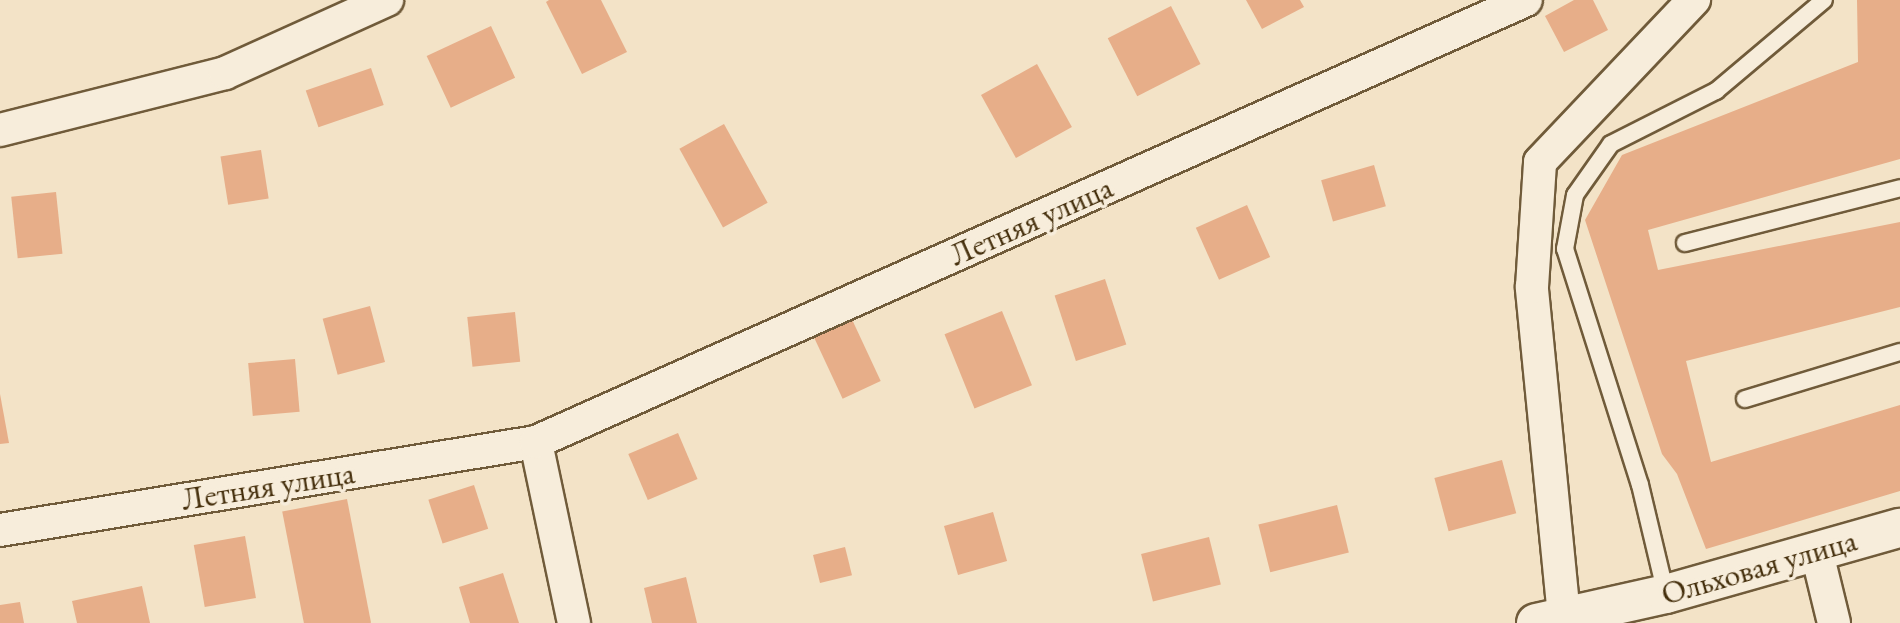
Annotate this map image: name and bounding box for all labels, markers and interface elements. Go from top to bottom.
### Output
street label: Летняя улица [943,168,1119,274]
street label: Летняя улица [179,453,357,519]
street label: Ольховая улица [1657,521,1861,613]

